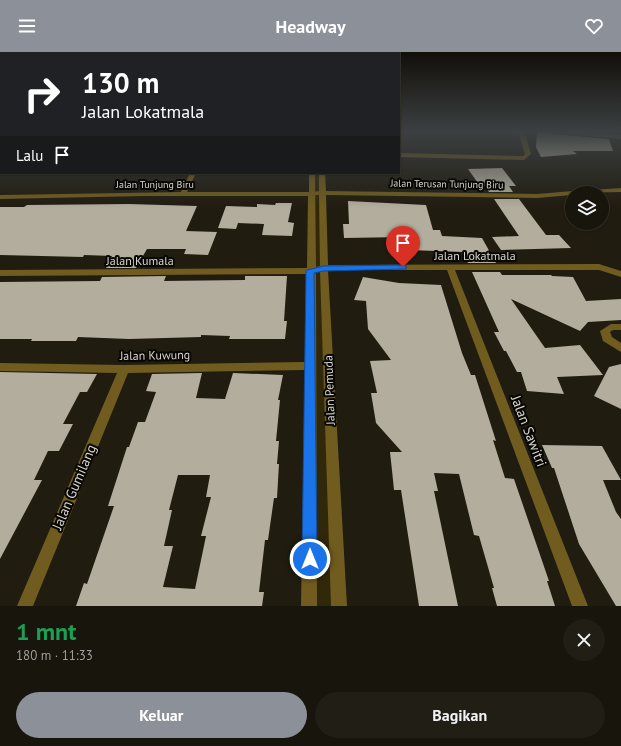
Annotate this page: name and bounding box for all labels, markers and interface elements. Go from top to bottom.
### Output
icon: menu [16,15,38,37]
text: Headway [275,15,346,38]
icon: heart [583,15,605,37]
text: 130 m [82,64,159,101]
icon: right [16,68,68,120]
text: Jalan Lokatmala [82,100,204,123]
icon: arrive [51,144,73,166]
text: Lalu [16,146,43,165]
street label: Jalan Terusan Tunjung Biru [389,176,504,191]
street label: Jalan Tunjung Biru [115,178,194,191]
map controls [565,186,609,230]
button: layers [565,186,609,230]
pin [386,226,420,267]
icon: arrive [392,232,414,254]
street label: Jalan Lokatmala [433,248,516,263]
street label: Jalan Kumala [105,253,174,268]
street label: Jalan Kuwung [119,347,190,363]
street label: Jalan Pemuda [320,355,338,426]
street label: Jalan Sawitri [507,392,551,469]
street label: Jalan Gumilang [48,442,100,533]
position arrow [289,538,331,580]
text: 1 mnt [16,616,76,647]
button: close [563,619,605,661]
text: 180 m · 11:33 [16,647,93,664]
button: Keluar [16,692,307,738]
button: Bagikan [315,692,605,738]

